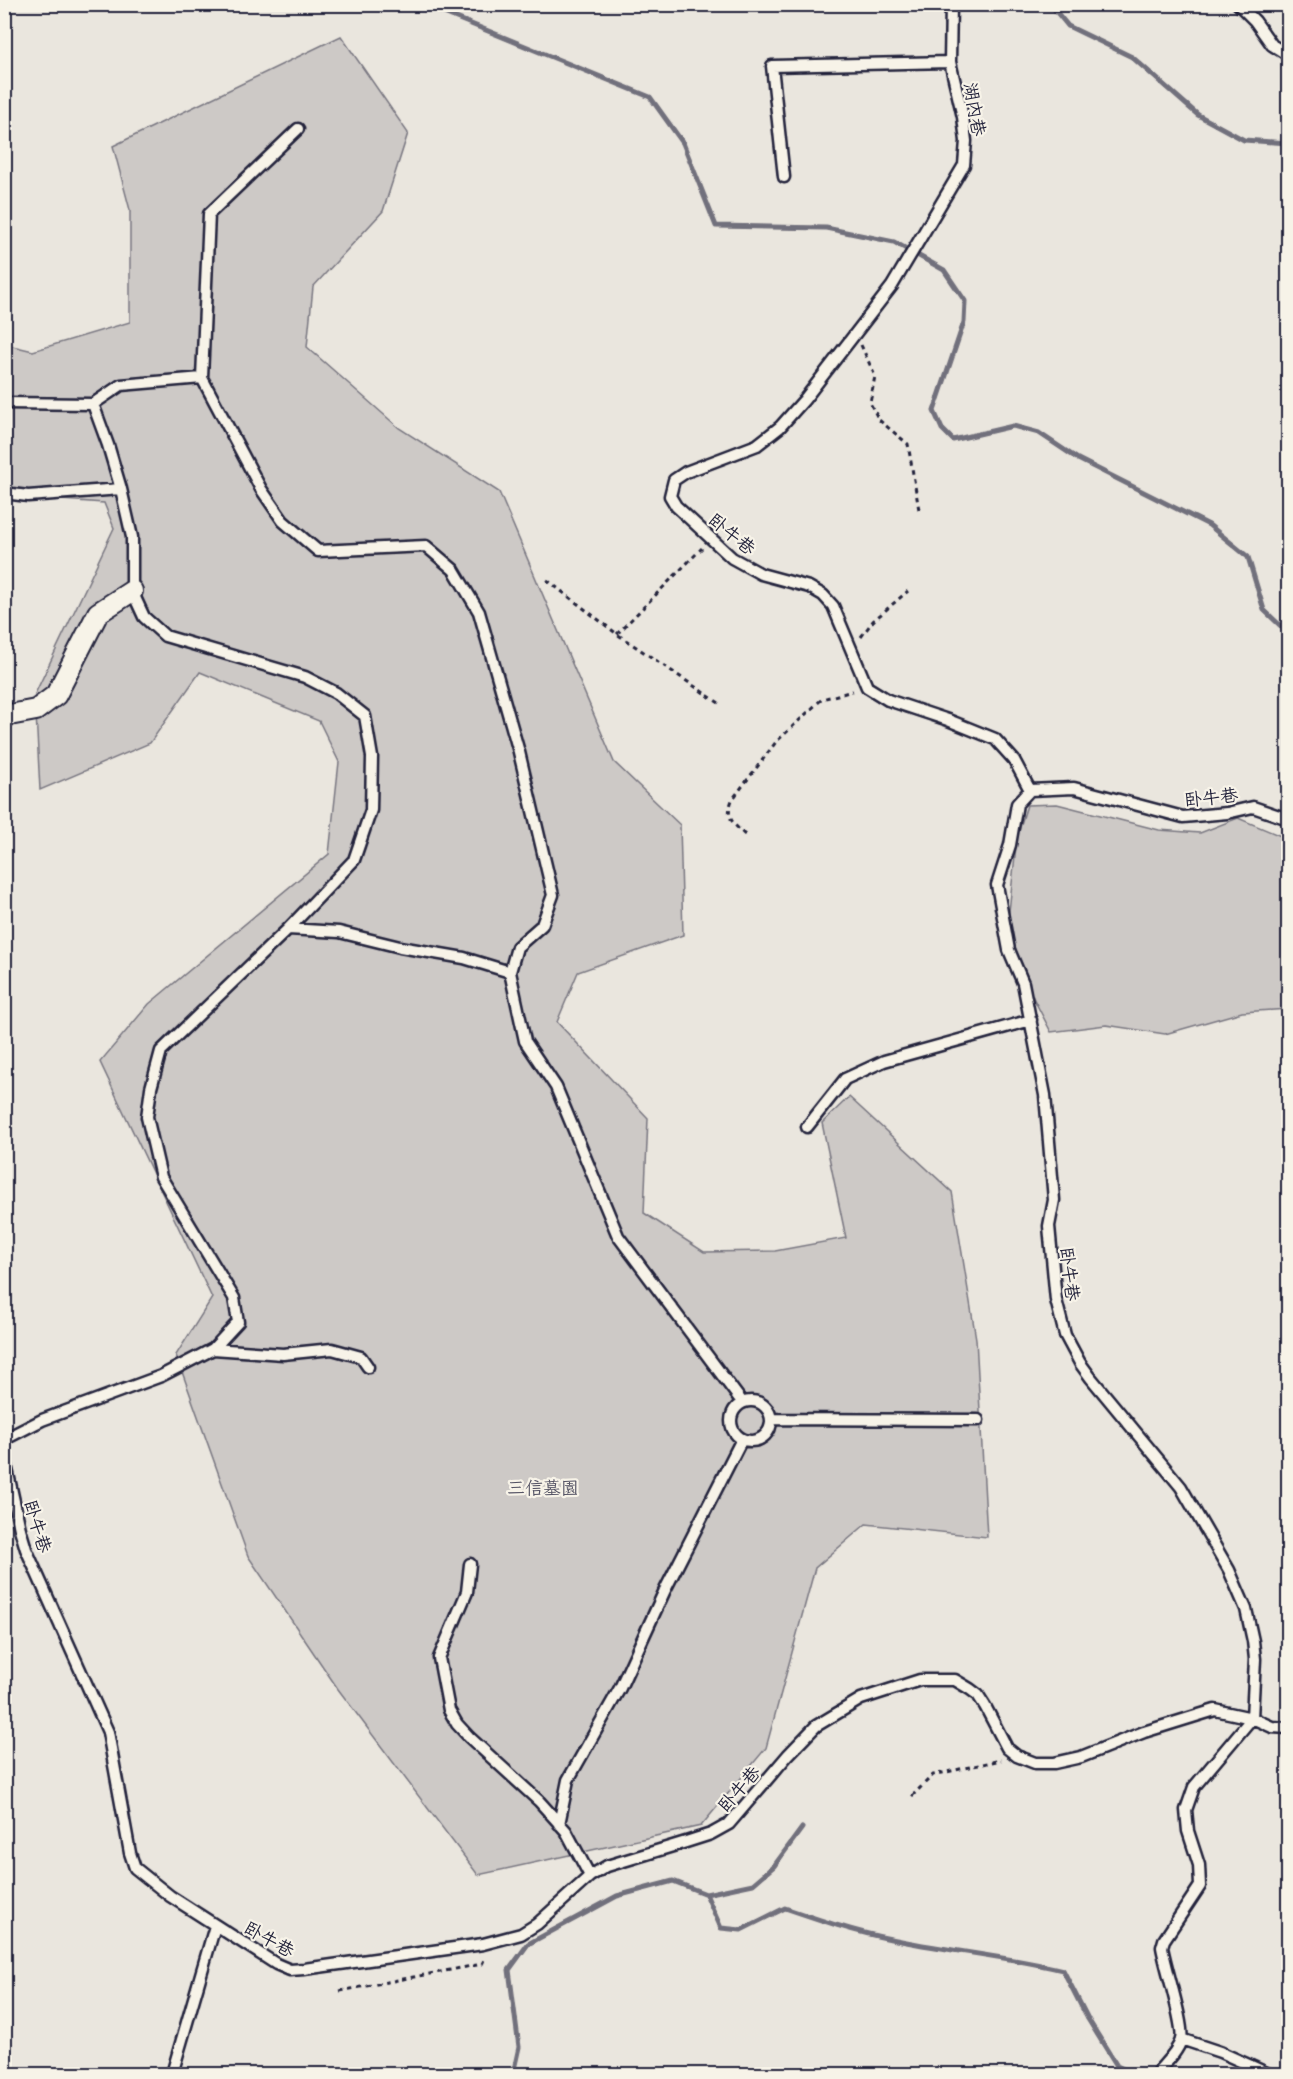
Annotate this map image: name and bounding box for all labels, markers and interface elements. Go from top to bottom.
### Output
street label: 湖內巷 [958,80,994,138]
street label: 卧牛巷 [704,506,762,560]
street label: 卧牛巷 [1183,780,1239,812]
street label: 卧牛巷 [1054,1246,1088,1302]
park label: 三信墓園 [507,1473,579,1500]
street label: 卧牛巷 [18,1496,60,1556]
street label: 卧牛巷 [710,1759,766,1817]
street label: 卧牛巷 [240,1913,300,1963]

